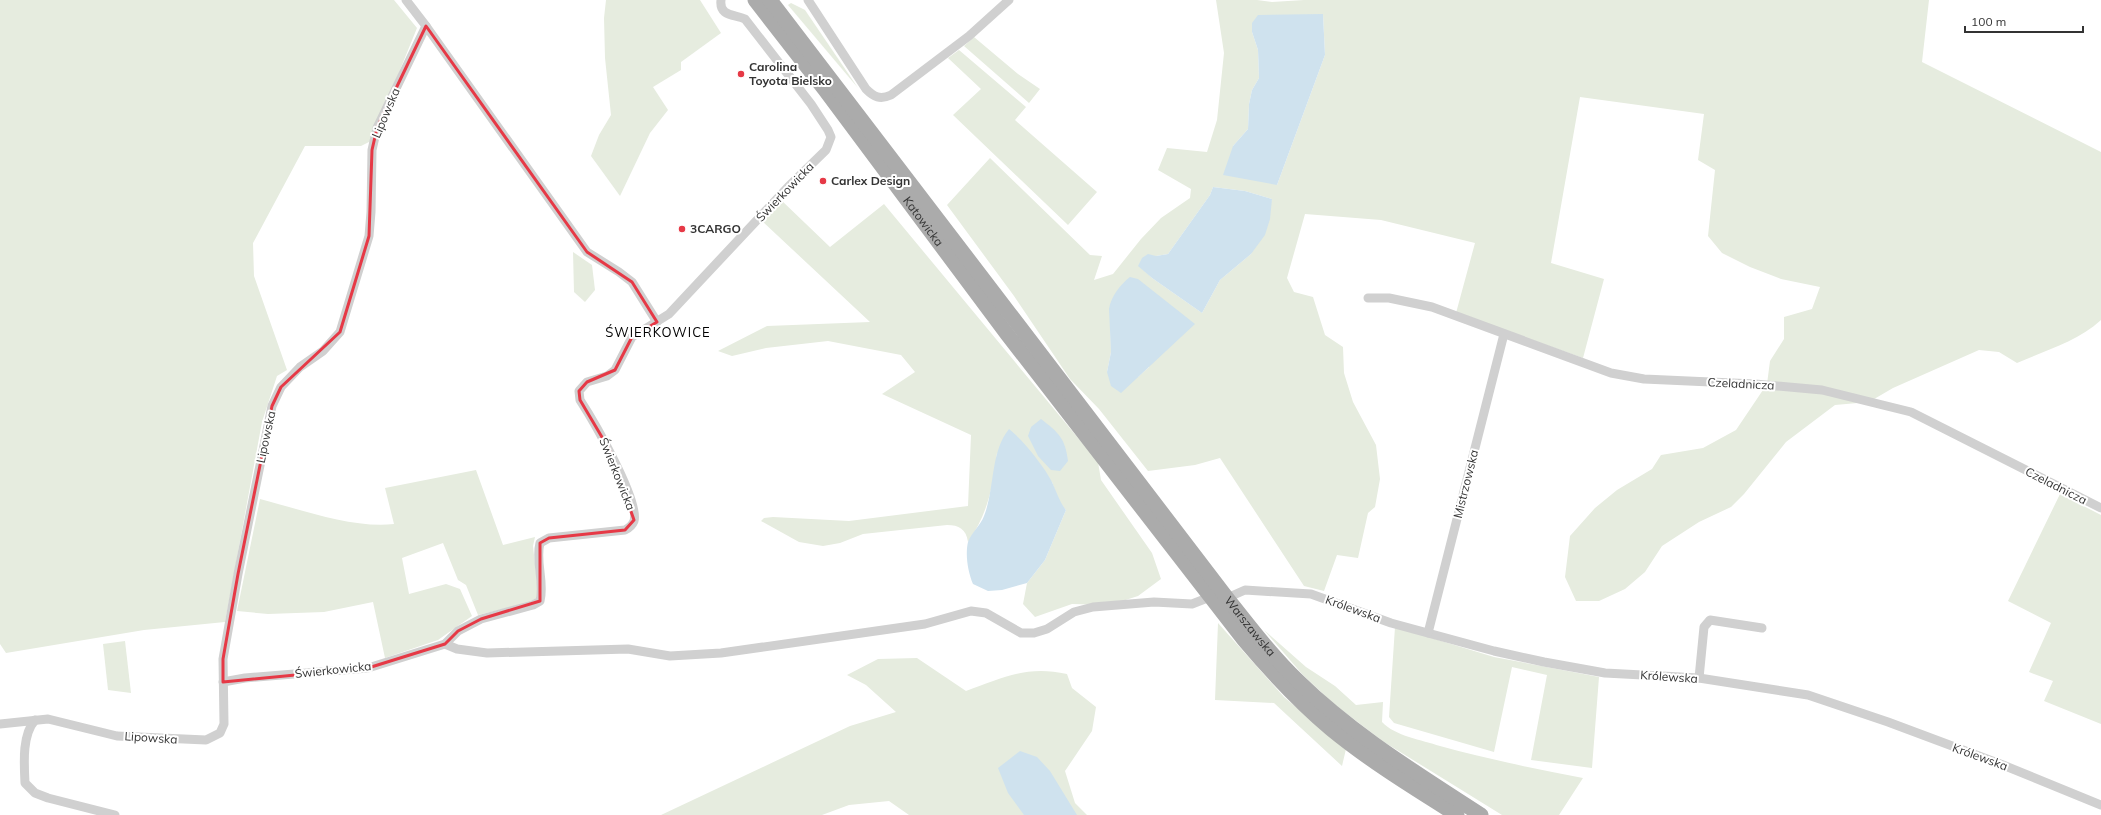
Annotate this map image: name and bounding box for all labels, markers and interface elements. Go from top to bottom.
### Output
scale bar [1965,8,2083,34]
text: 100 m [1971,14,2006,29]
place label: Carolina Toyota Bielsko [749,59,832,88]
marker: Carolina Toyota Bielsko [736,69,746,79]
street label: Lipowska [368,86,403,140]
street label: Świerkowicka [753,159,817,225]
place label: Carlex Design [831,173,910,188]
marker: Carlex Design [818,176,828,186]
street label: Katowicka [900,193,947,249]
place label: 3CARGO [690,221,741,236]
marker: 3CARGO [677,224,687,234]
district label: ŚWIERKOWICE [605,324,711,340]
street label: Czeladnicza [1707,374,1775,393]
street label: Lipowska [253,409,278,464]
street label: Świerkowicka [596,435,639,512]
street label: Mistrzowska [1450,448,1481,520]
street label: Czeladnicza [2023,464,2090,507]
street label: Królewska [1324,592,1383,625]
street label: Warszawska [1221,593,1279,659]
street label: Świerkowicka [294,658,372,681]
street label: Królewska [1640,667,1698,686]
street label: Lipowska [124,728,178,747]
street label: Królewska [1951,740,2010,773]

